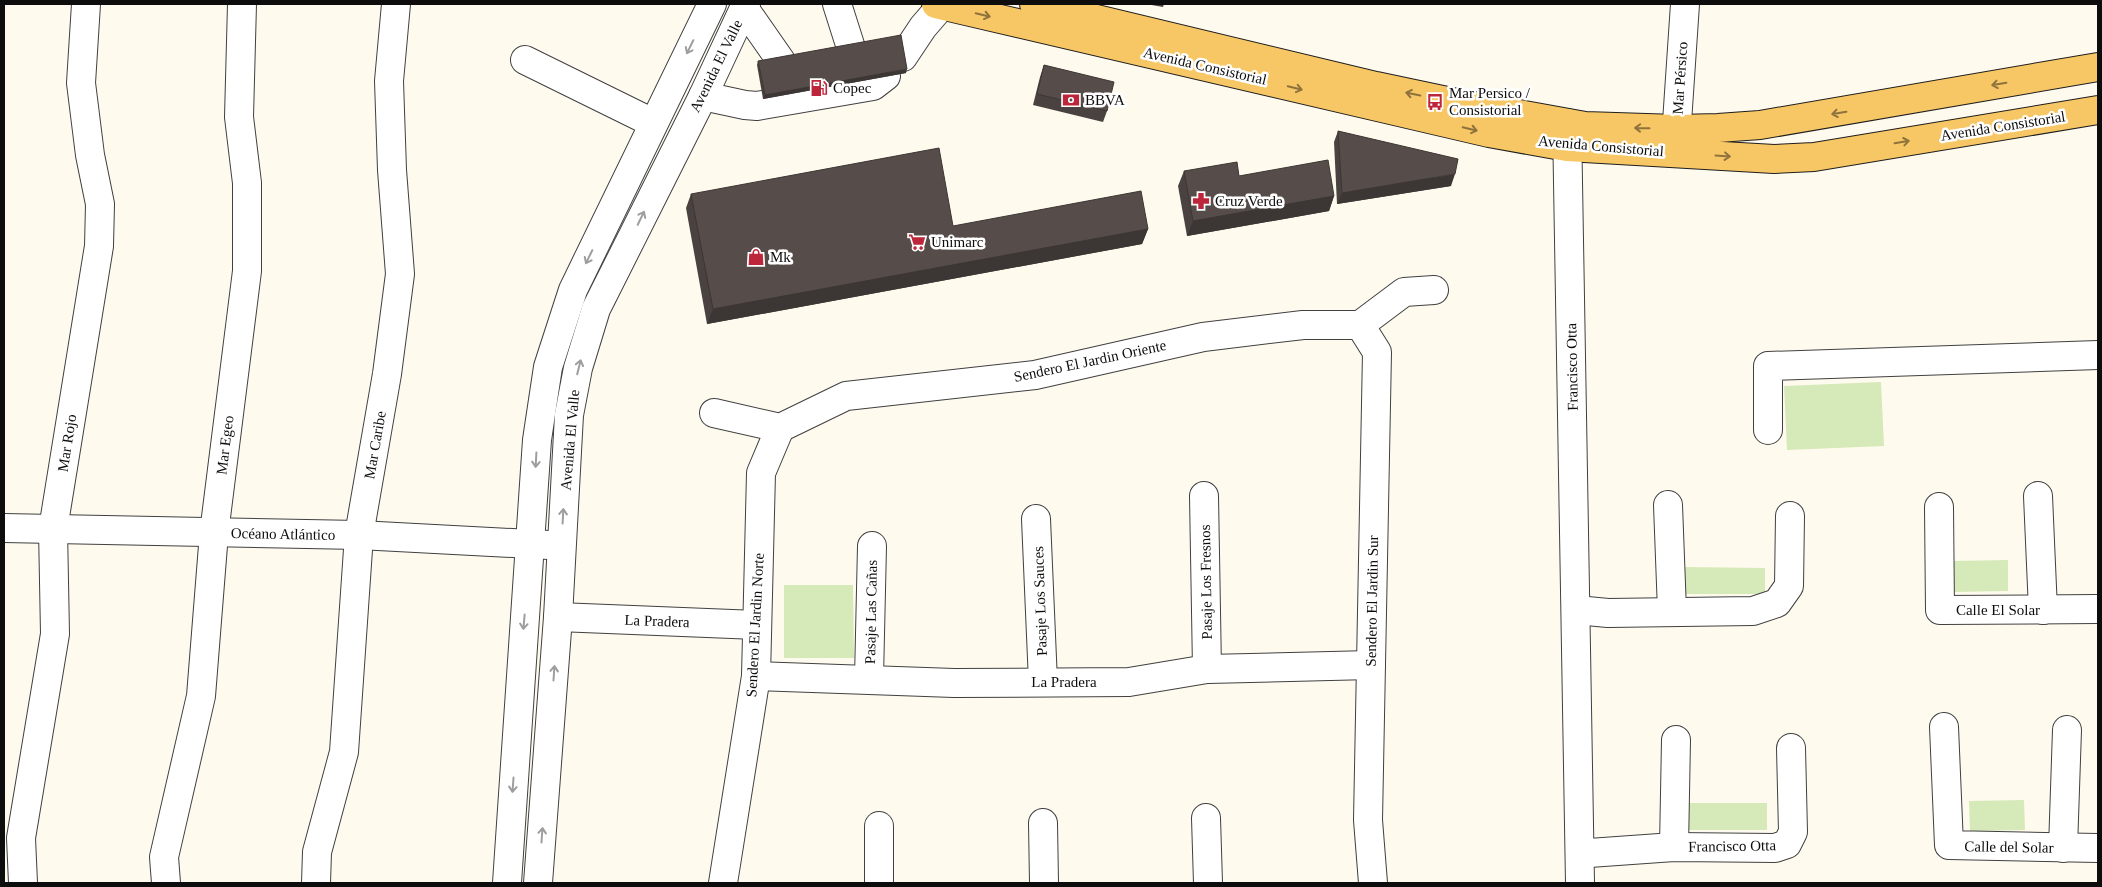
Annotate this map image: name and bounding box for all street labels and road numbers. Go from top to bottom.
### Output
street label: Avenida El Valle [687,17,745,115]
street label: Mar Pérsico [1669,41,1691,115]
street label: Avenida Consistorial [1142,44,1268,88]
street label: Avenida Consistorial [1940,108,2066,144]
street label: Avenida Consistorial [1538,133,1664,159]
street label: Francisco Otta [1563,323,1581,411]
street label: Sendero El Jardin Oriente [1012,337,1168,385]
street label: Avenida El Valle [558,389,582,491]
street label: Mar Caribe [361,409,389,480]
street label: Mar Rojo [55,413,79,473]
street label: Mar Egeo [213,414,237,476]
street label: Pasaje Los Fresnos [1197,524,1215,640]
street label: Océano Atlántico [231,525,335,543]
street label: Sendero El Jardin Sur [1363,535,1381,667]
street label: Pasaje Los Sauces [1030,546,1050,656]
street label: Sendero El Jardin Norte [743,552,767,698]
street label: Pasaje Las Cañas [862,560,880,664]
street label: Calle El Solar [1956,602,2040,618]
street label: La Pradera [624,612,690,630]
street label: La Pradera [1031,674,1097,690]
street label: Francisco Otta [1688,837,1776,855]
street label: Calle del Solar [1964,838,2054,856]

